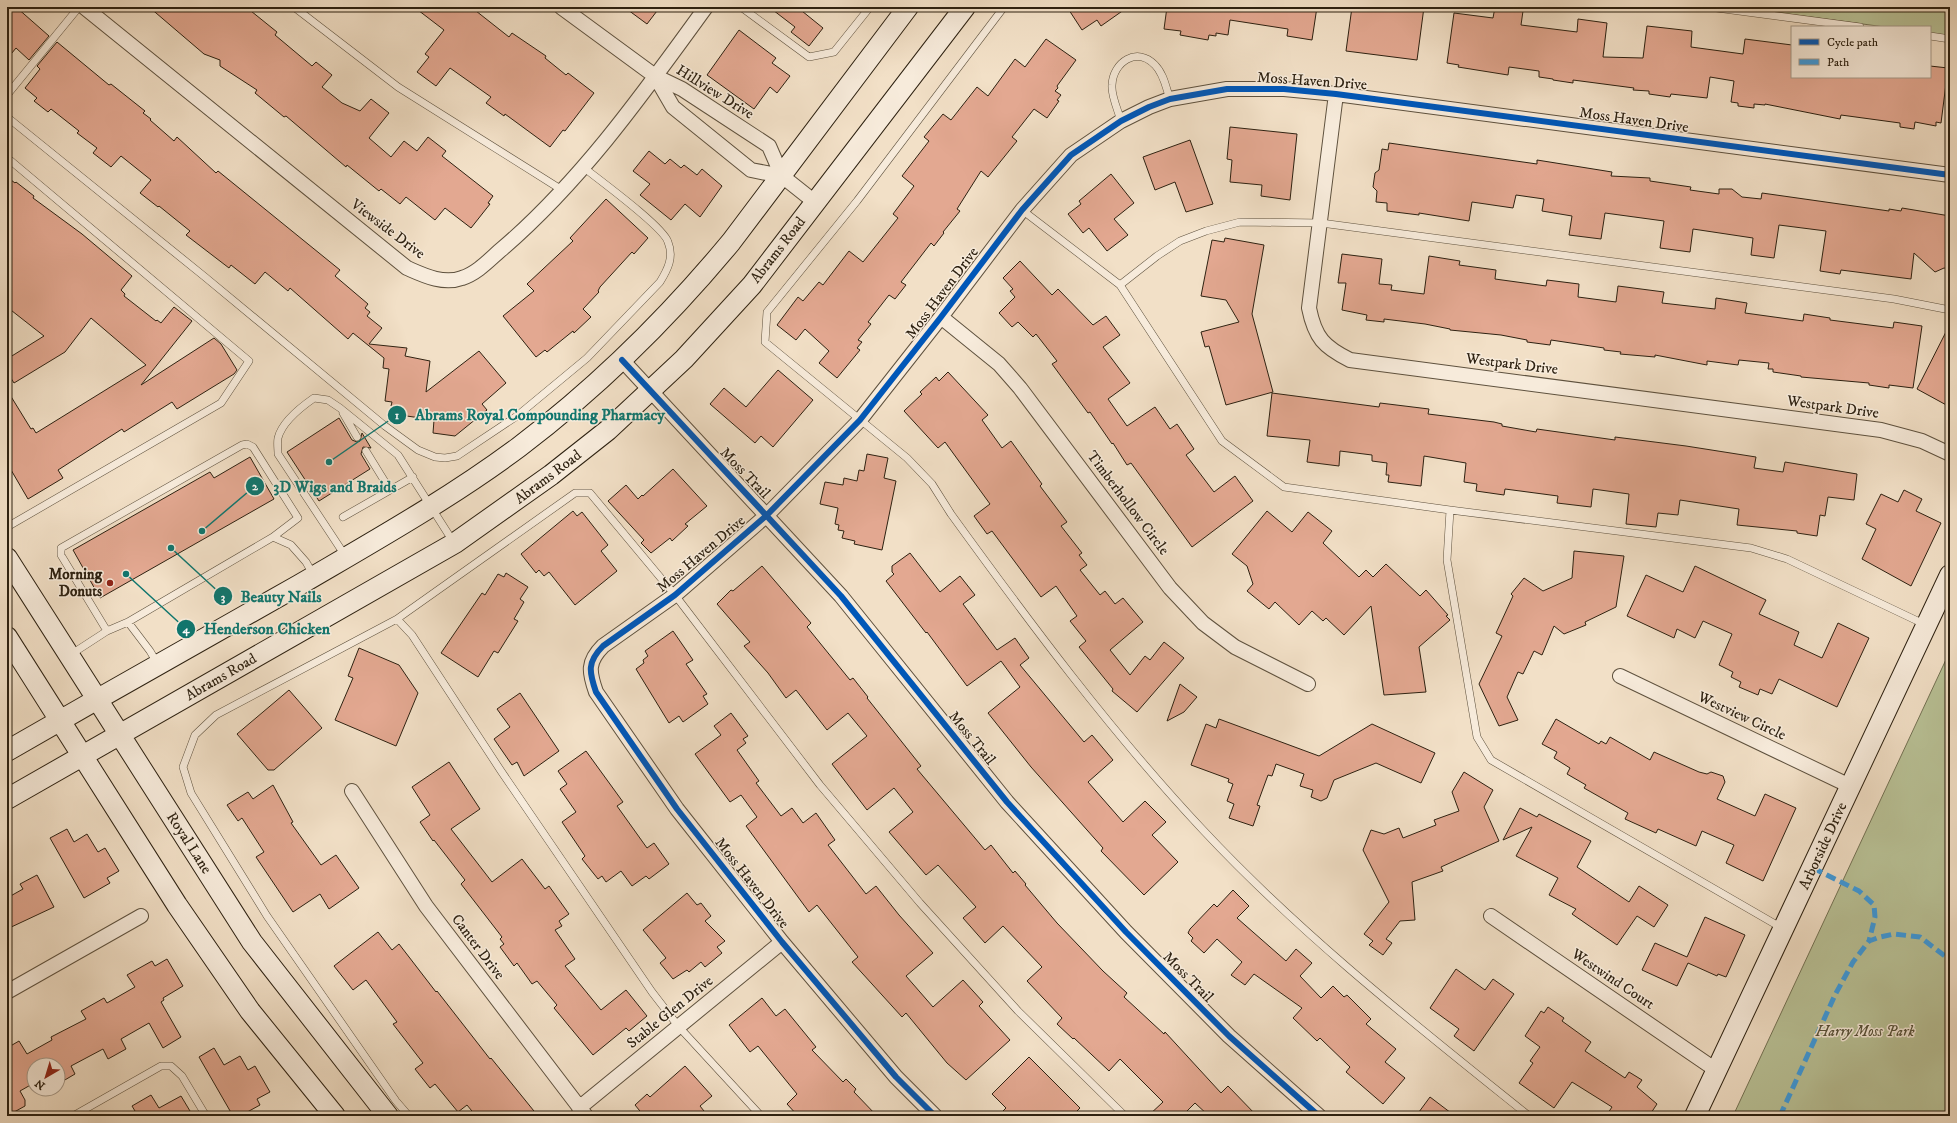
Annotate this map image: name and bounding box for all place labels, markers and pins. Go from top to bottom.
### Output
callout: Abrams Royal Compounding Pharmacy [387,401,673,429]
callout: 3D Wigs and Braids [245,472,405,500]
place label: Morning Donuts [49,565,103,601]
marker: Morning Donuts [105,578,115,588]
callout: Beauty Nails [213,582,330,610]
callout: Henderson Chicken [176,615,339,643]

